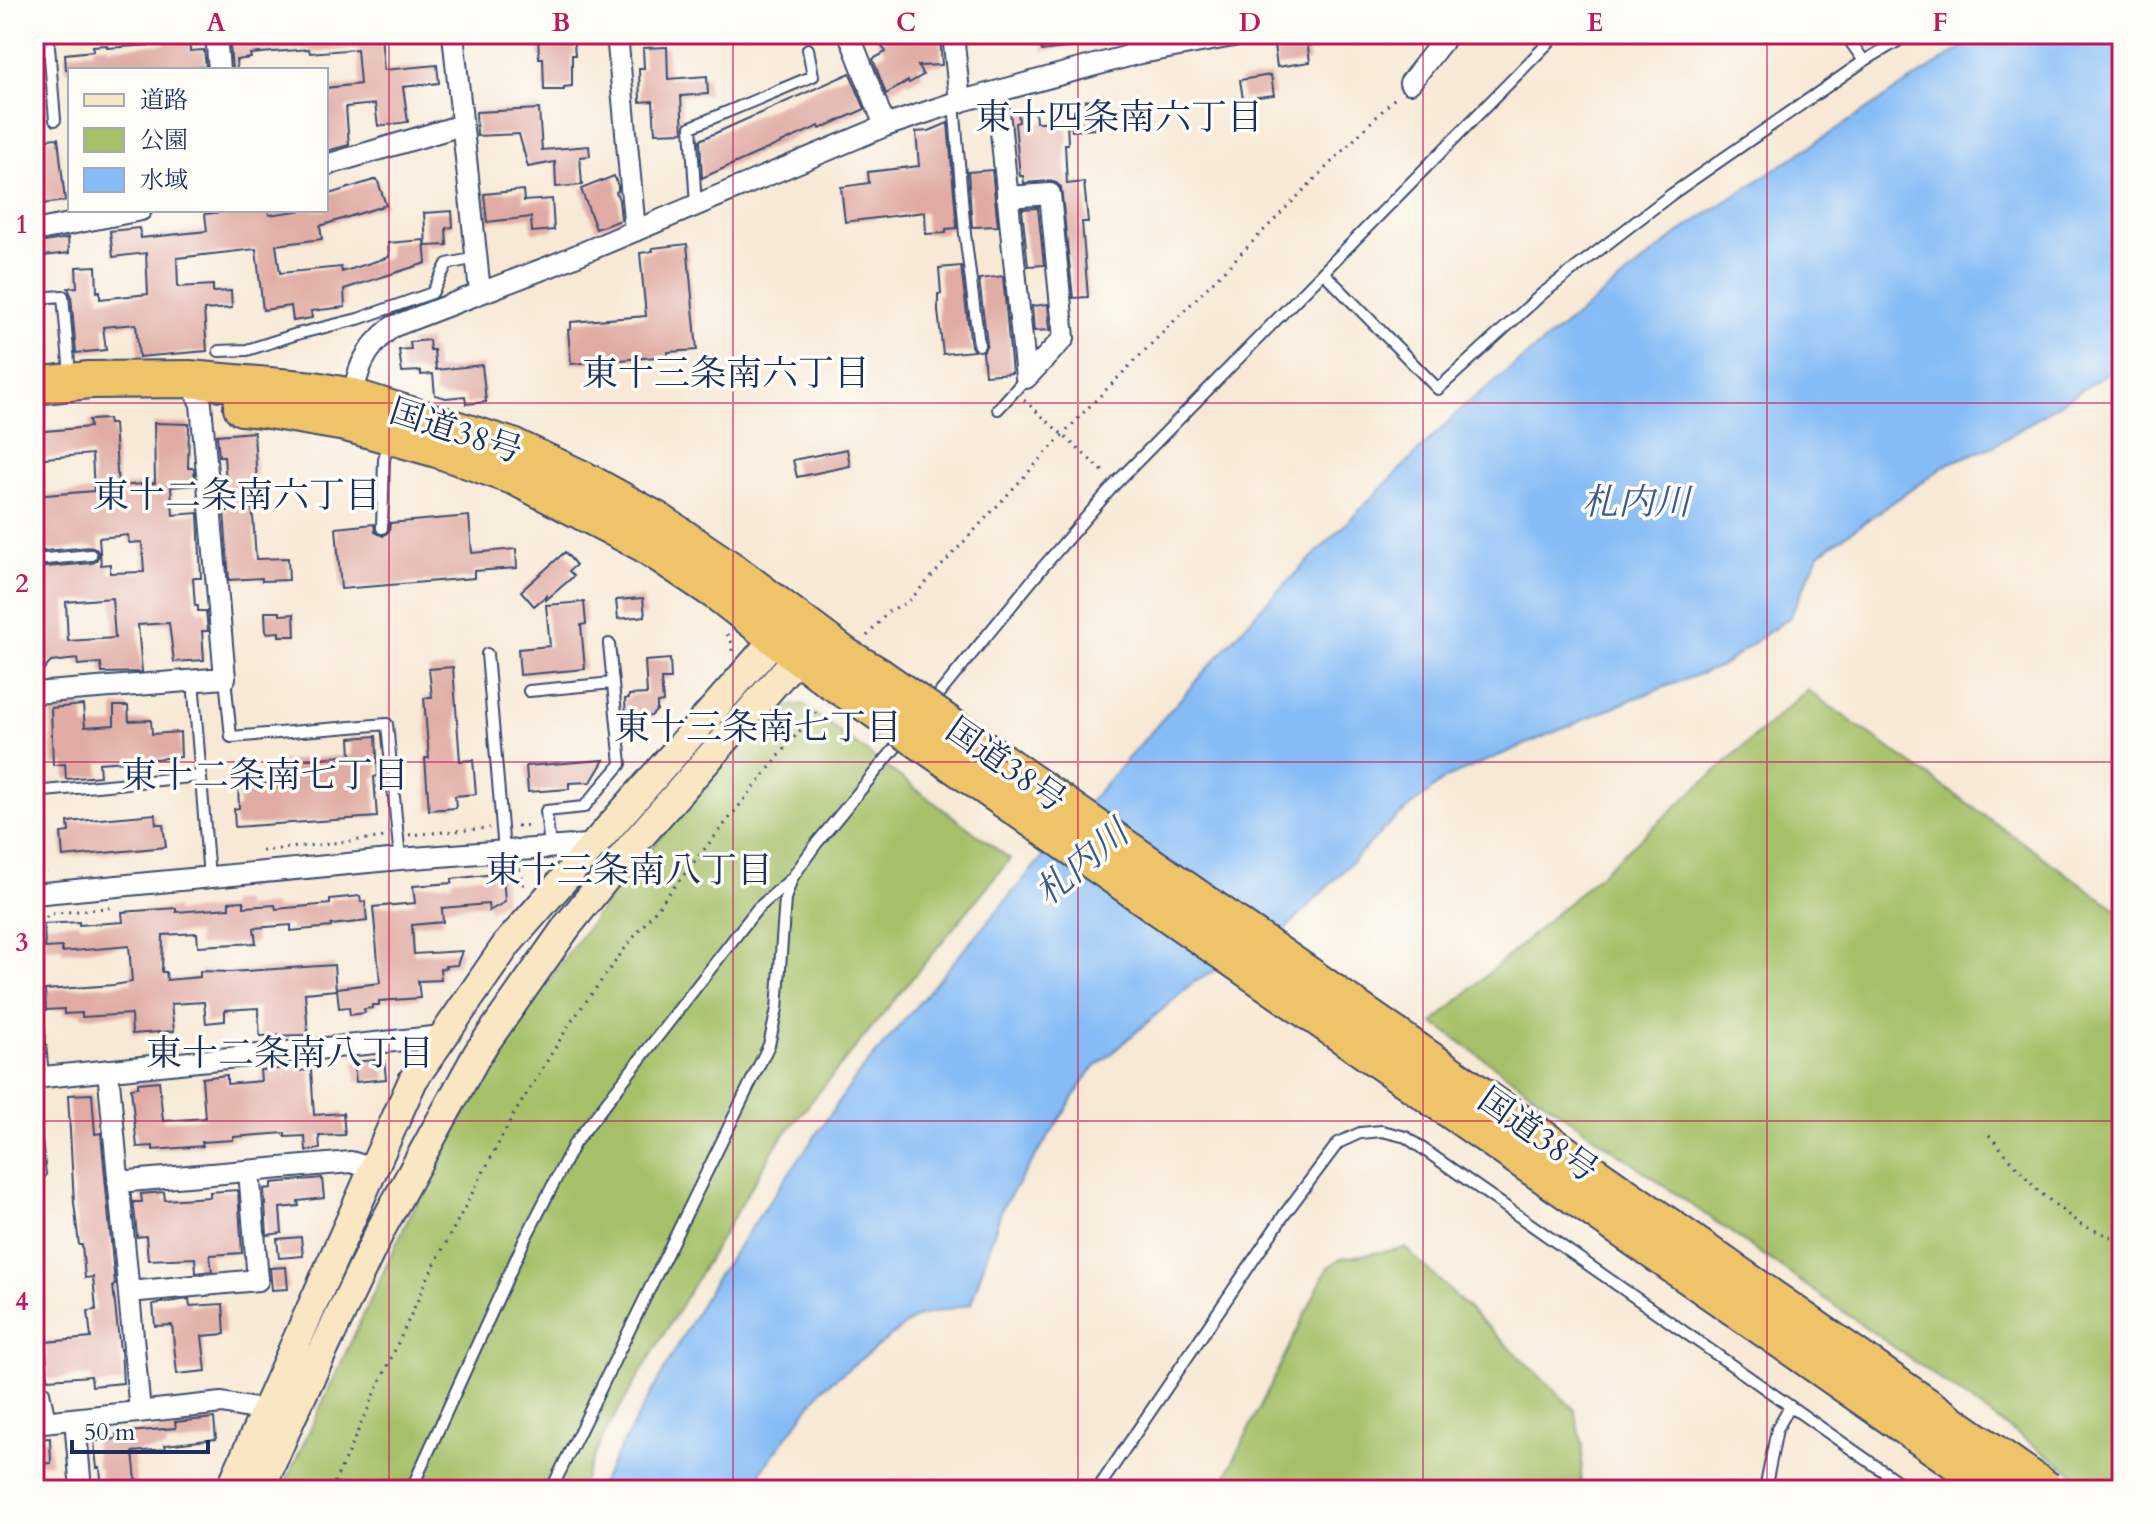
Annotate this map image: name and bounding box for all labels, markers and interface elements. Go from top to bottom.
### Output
text: A [206,5,226,40]
text: B [552,5,570,40]
text: C [896,5,916,40]
text: D [1239,5,1261,40]
text: E [1587,5,1603,40]
text: F [1932,5,1948,40]
legend [68,68,328,212]
text: 道路 [140,84,188,117]
district label: 東十四条南六丁目 [975,93,1263,142]
text: 公園 [140,124,188,157]
text: 水域 [140,164,188,197]
text: 1 [15,207,29,242]
district label: 東十三条南六丁目 [582,349,870,398]
street label: 国道38号 [384,388,528,474]
district label: 東十二条南六丁目 [93,471,381,520]
water label: 札内川 [1582,478,1694,527]
text: 2 [15,566,29,601]
district label: 東十三条南七丁目 [614,703,902,752]
street label: 国道38号 [937,707,1075,823]
district label: 東十二条南七丁目 [121,751,409,800]
water label: 札内川 [1025,807,1142,916]
district label: 東十三条南八丁目 [485,846,773,895]
text: 3 [15,925,29,960]
district label: 東十二条南八丁目 [146,1029,434,1078]
street label: 国道38号 [1469,1077,1607,1193]
text: 4 [15,1284,29,1319]
scale bar [72,1404,208,1454]
text: 50 m [84,1416,136,1449]

